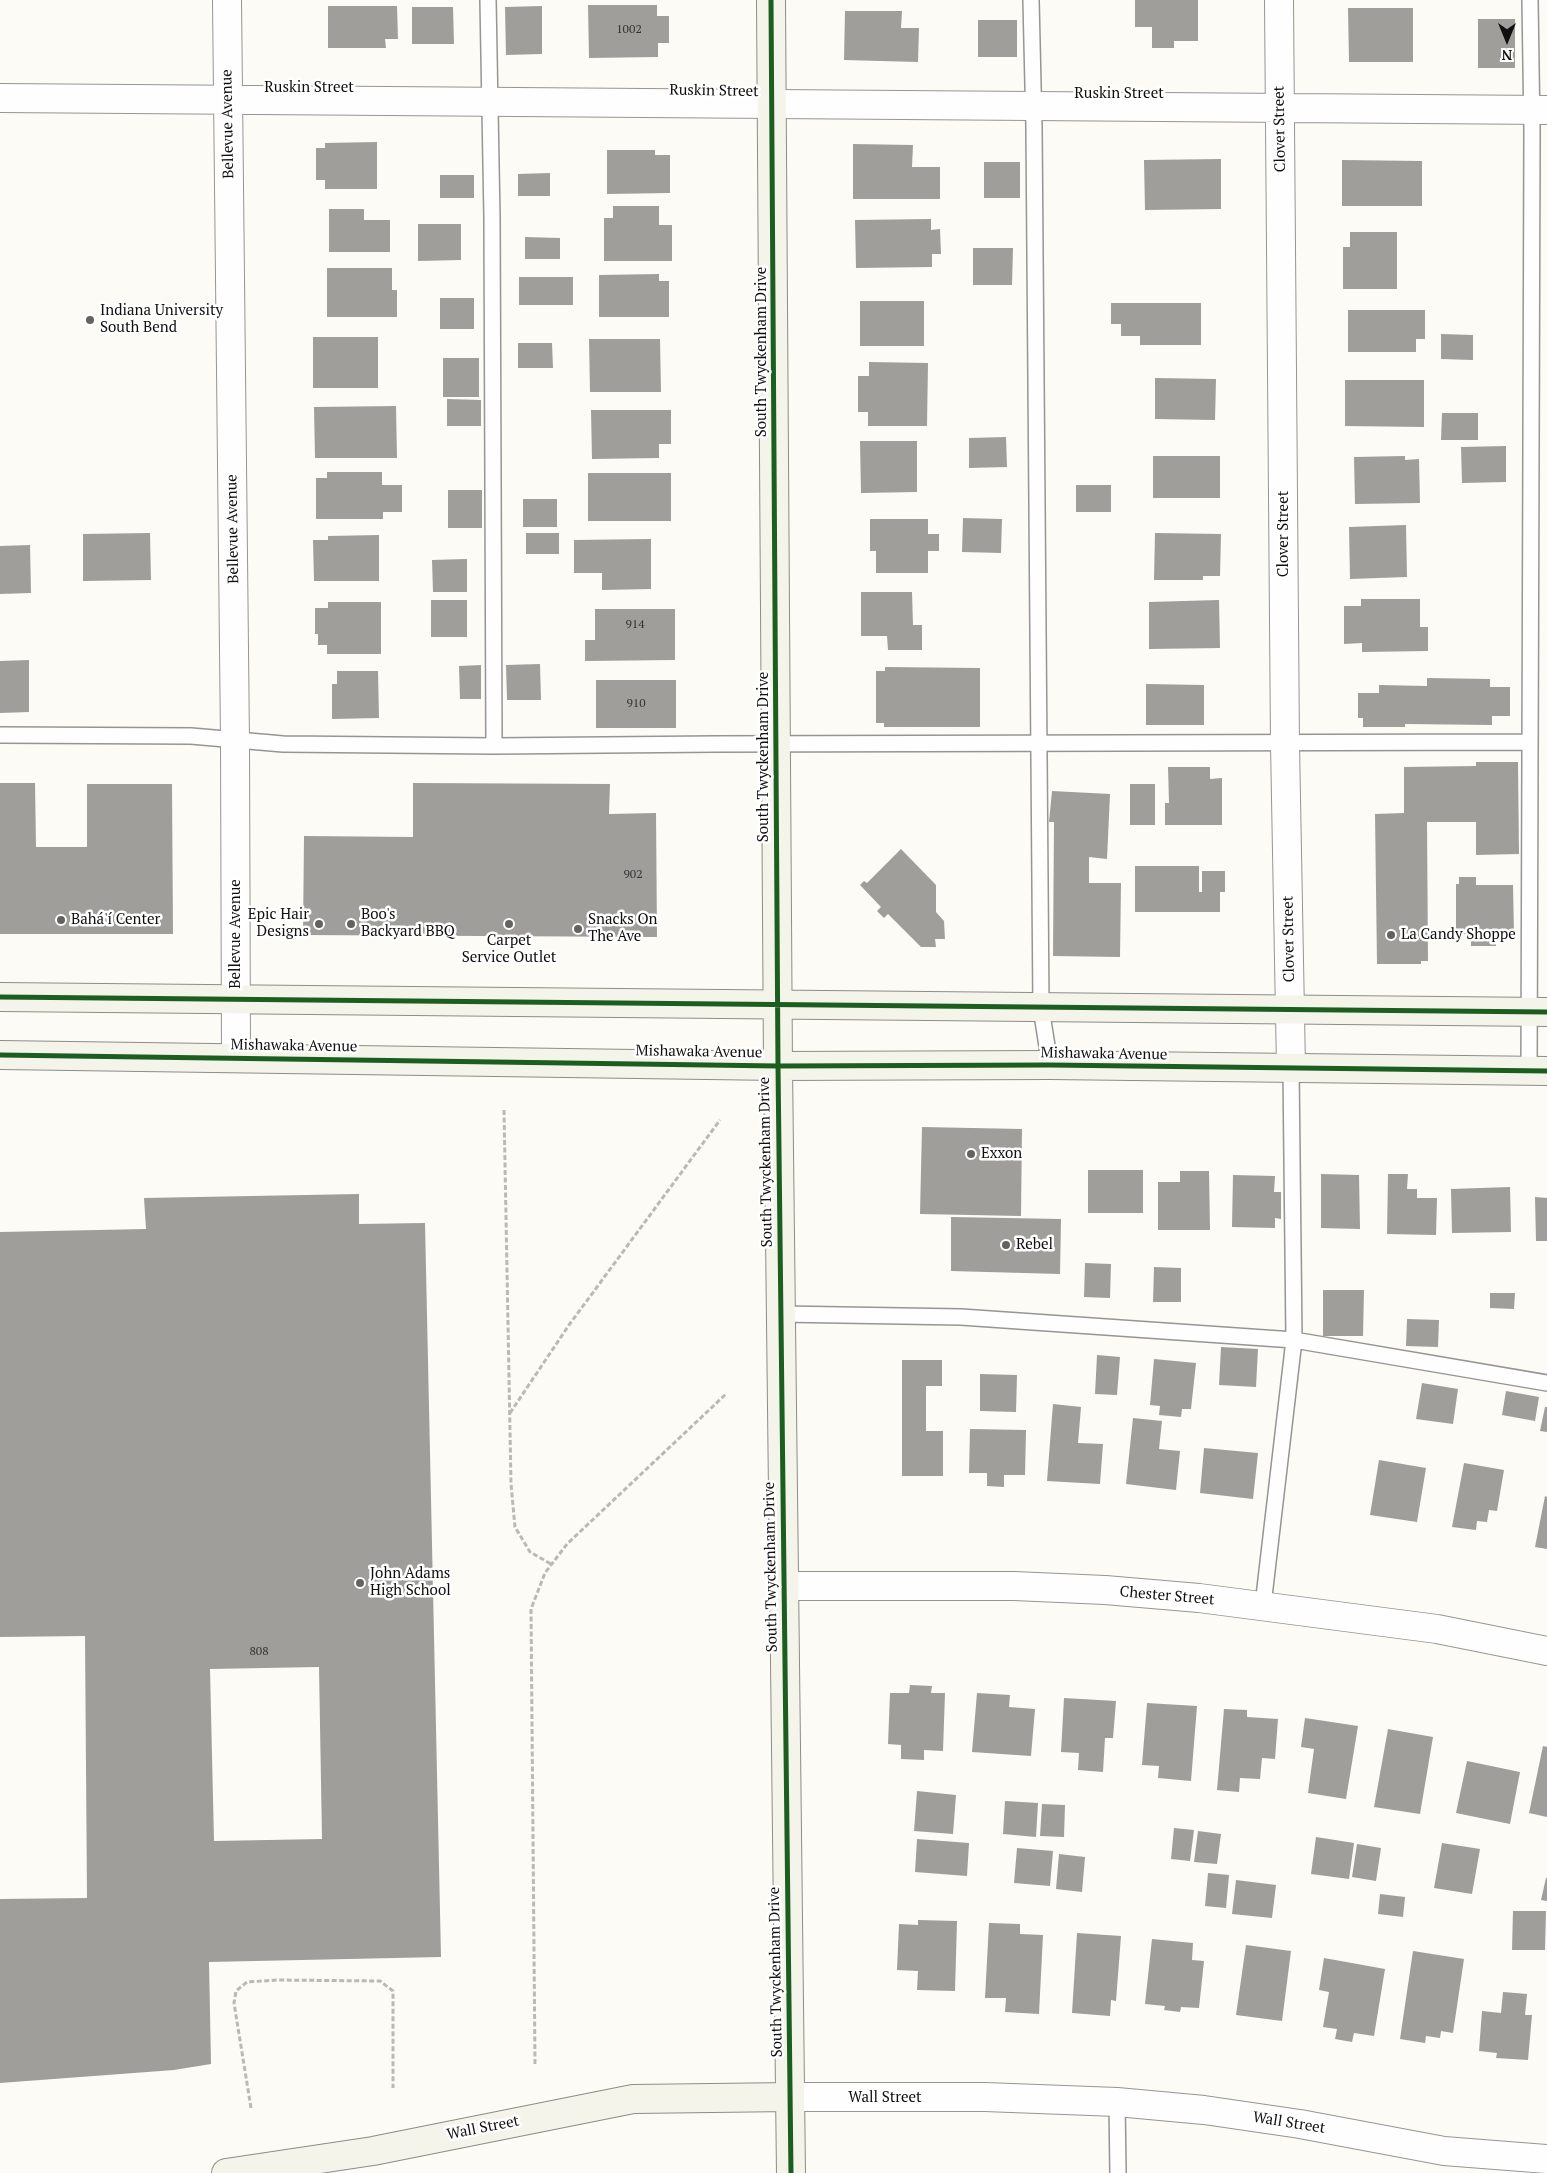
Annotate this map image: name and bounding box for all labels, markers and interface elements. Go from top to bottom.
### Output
north arrow [1482,15,1532,65]
house number: 1002 [616,23,642,37]
text: N [1502,46,1512,65]
street label: Bellevue Avenue [218,69,238,179]
street label: Ruskin Street [264,79,354,97]
street label: Ruskin Street [669,81,759,101]
street label: Ruskin Street [1074,85,1164,103]
street label: Clover Street [1270,86,1290,172]
street label: South Twyckenham Drive [753,267,771,437]
place label: Indiana University South Bend [100,302,223,337]
marker: Indiana University South Bend [84,314,96,326]
street label: Bellevue Avenue [223,474,243,584]
street label: Clover Street [1275,491,1293,577]
house number: 914 [625,618,645,632]
street label: South Twyckenham Drive [755,672,773,842]
house number: 910 [626,697,646,711]
house number: 902 [623,868,643,882]
street label: Bellevue Avenue [227,879,245,989]
street label: Clover Street [1279,896,1299,982]
place label: Epic Hair Designs [248,906,309,941]
place label: Boo's Backyard BBQ [361,906,455,941]
place label: Bahá'í Center [71,911,160,929]
place label: Snacks On The Ave [588,911,657,946]
marker: Bahá'í Center [55,914,67,926]
marker: Epic Hair Designs [313,918,325,930]
marker: Boo's Backyard BBQ [345,918,357,930]
marker: Carpet Service Outlet [503,918,515,930]
marker: Snacks On The Ave [572,923,584,935]
place label: La Candy Shoppe [1401,926,1516,944]
marker: La Candy Shoppe [1385,929,1397,941]
place label: Carpet Service Outlet [462,932,556,967]
street label: Mishawaka Avenue [230,1036,358,1056]
street label: Mishawaka Avenue [635,1042,763,1062]
street label: Mishawaka Avenue [1040,1044,1168,1064]
street label: South Twyckenham Drive [756,1077,776,1247]
place label: Exxon [981,1145,1022,1163]
marker: Exxon [965,1148,977,1160]
place label: Rebel [1016,1236,1053,1254]
marker: Rebel [1000,1239,1012,1251]
street label: South Twyckenham Drive [761,1482,781,1652]
place label: John Adams High School [370,1565,451,1600]
marker: John Adams High School [354,1577,366,1589]
street label: Chester Street [1119,1583,1215,1609]
house number: 808 [249,1645,269,1659]
street label: South Twyckenham Drive [766,1887,786,2057]
street label: Wall Street [848,2089,922,2107]
street label: Wall Street [1251,2108,1327,2138]
street label: Wall Street [445,2112,521,2144]

